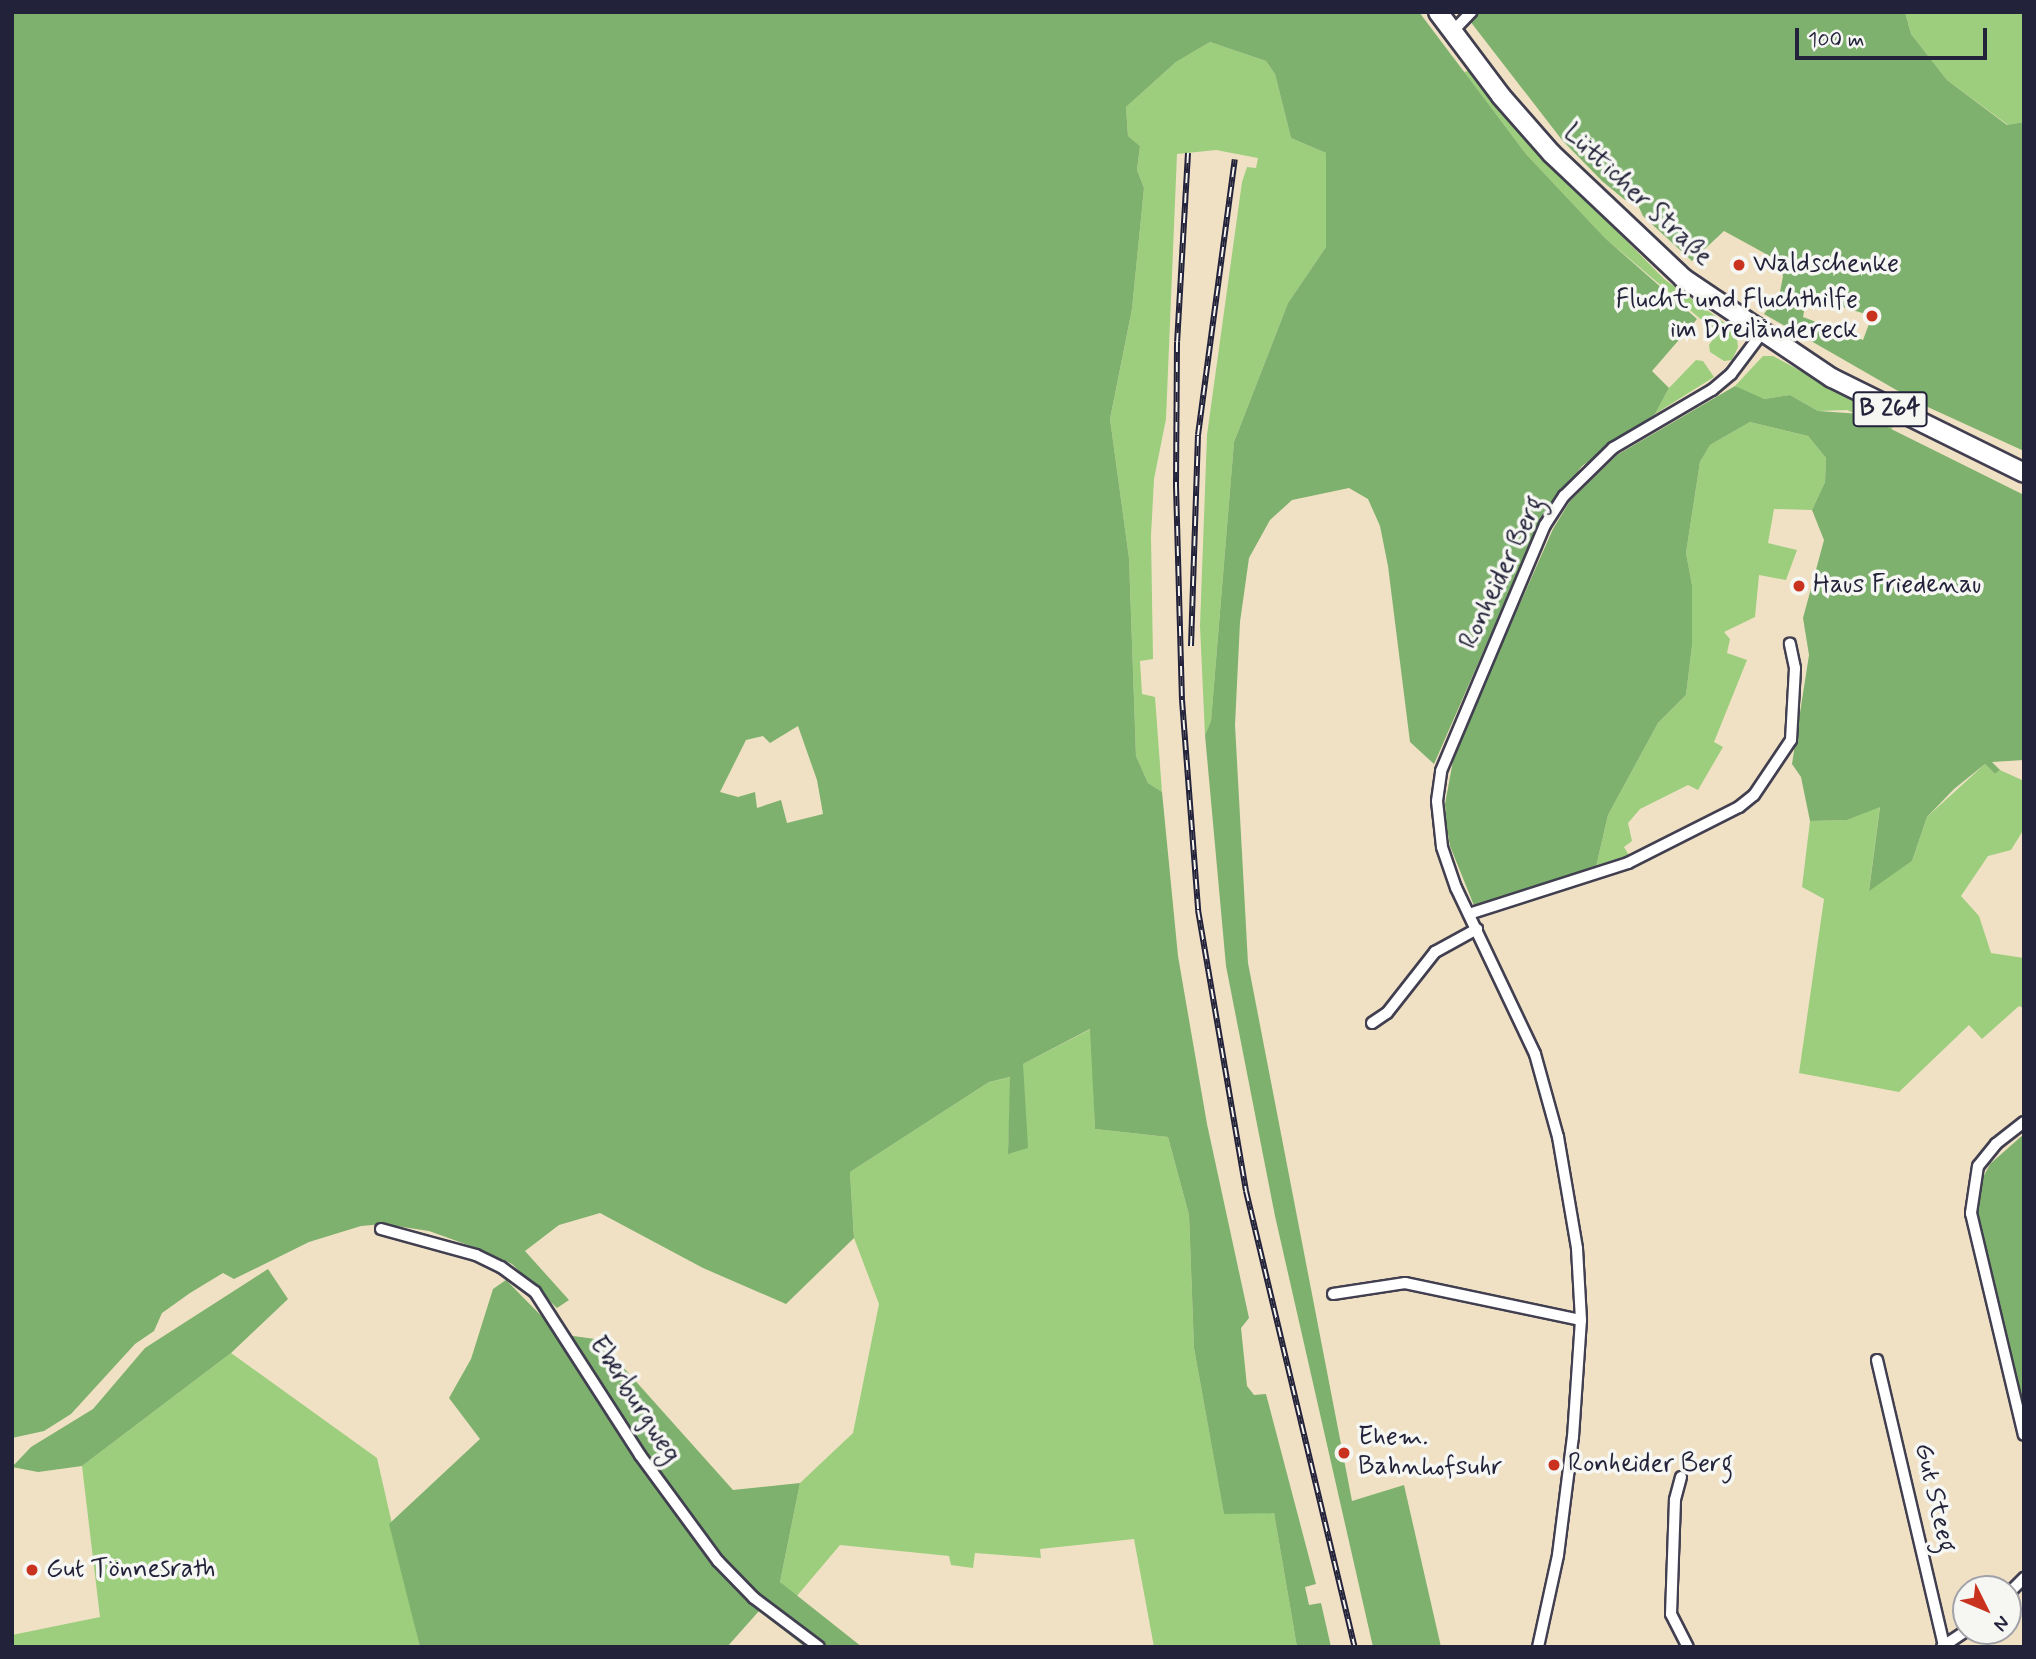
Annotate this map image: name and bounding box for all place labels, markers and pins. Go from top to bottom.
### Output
place label: Waldschenke [1753,249,1899,281]
marker: Waldschenke [1731,257,1747,273]
place label: Flucht und Fluchthilfe im Dreiländereck [1618,285,1858,346]
marker: Flucht und Fluchthilfe im Dreiländereck [1864,308,1880,324]
place label: Haus Friedenau [1813,570,1975,602]
marker: Haus Friedenau [1791,578,1807,594]
place label: Ehem. Bahnhofsuhr [1358,1422,1502,1484]
marker: Ehem. Bahnhofsuhr [1336,1445,1352,1461]
place label: Ronheider Berg [1568,1449,1734,1481]
marker: Ronheider Berg [1546,1457,1562,1473]
place label: Gut Tönnesrath [46,1554,213,1586]
marker: Gut Tönnesrath [24,1562,40,1578]

